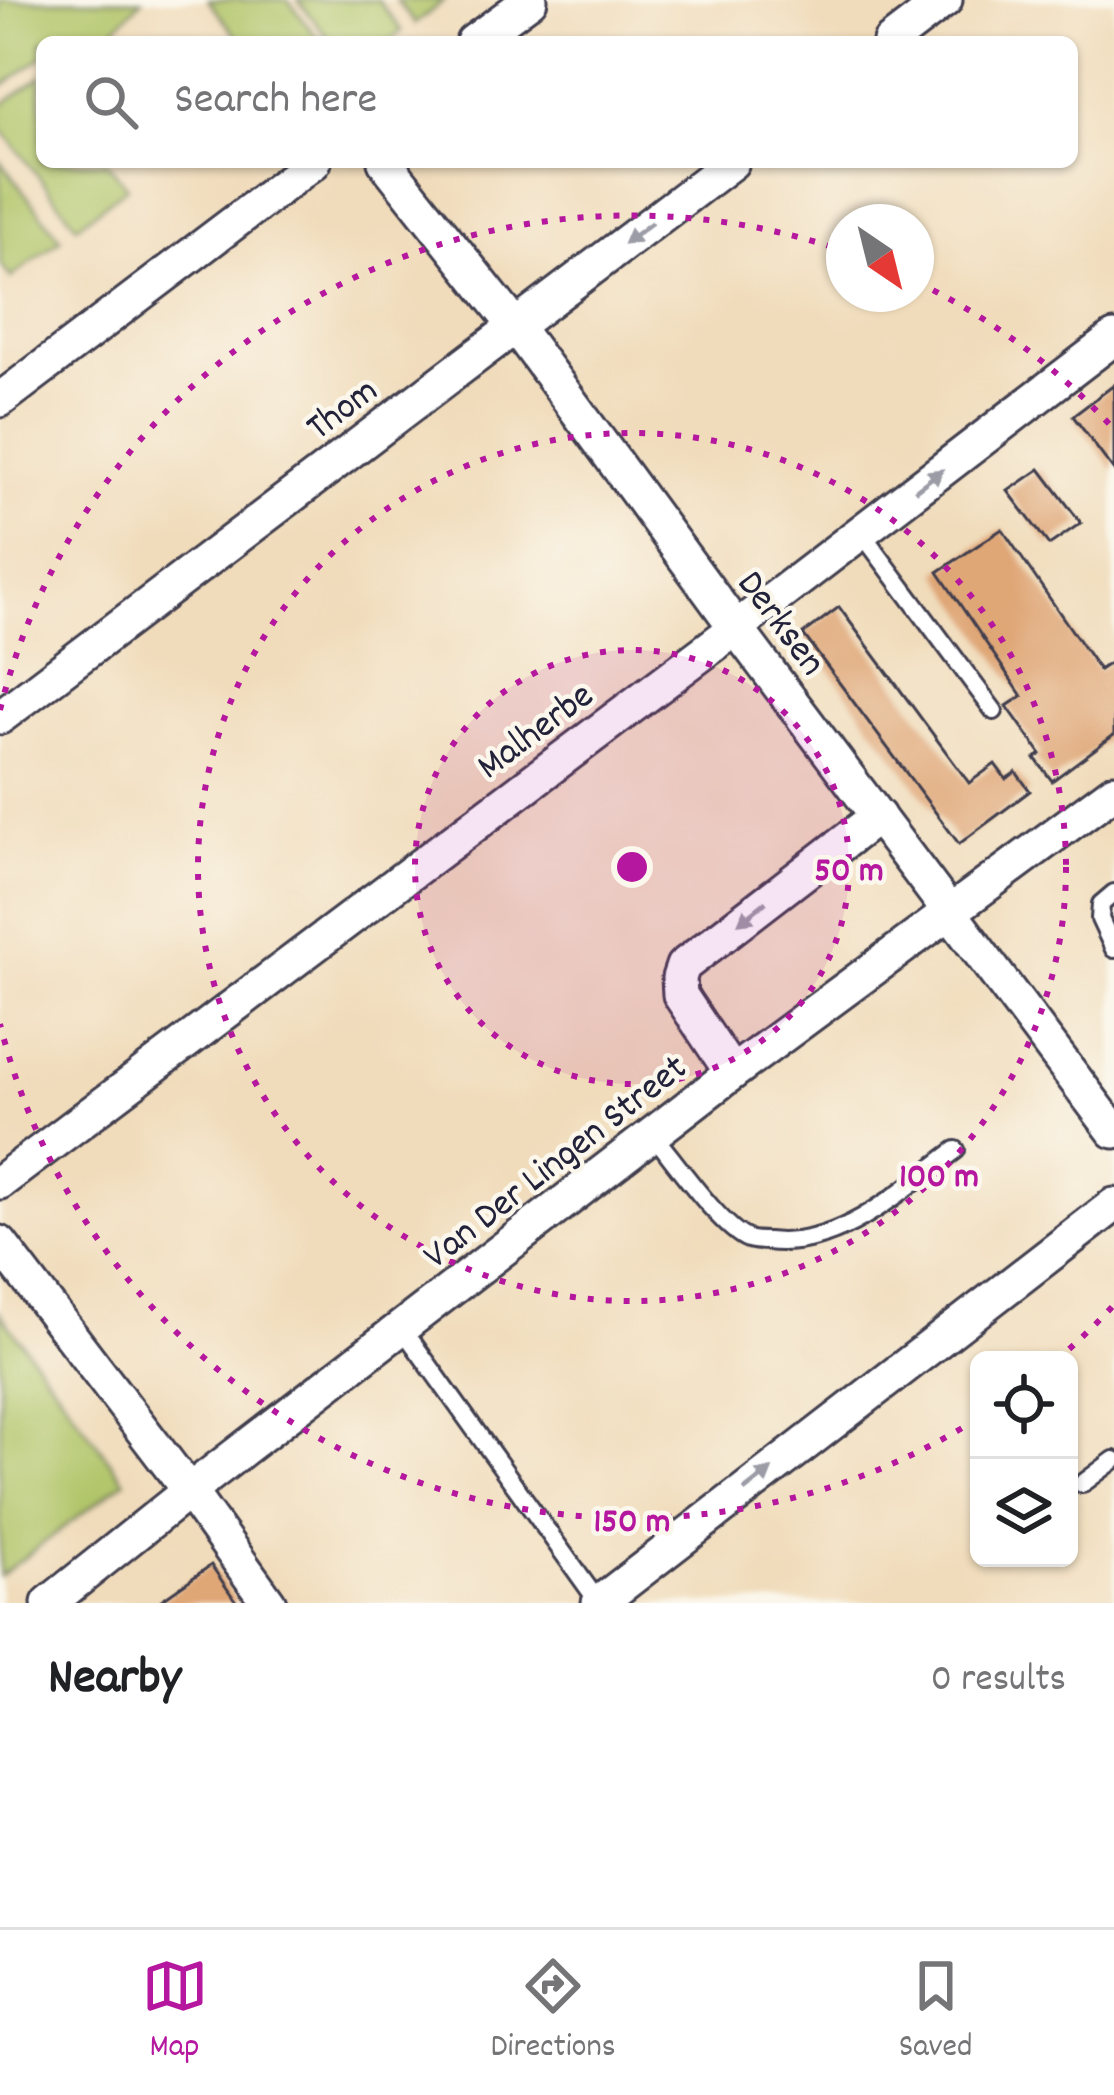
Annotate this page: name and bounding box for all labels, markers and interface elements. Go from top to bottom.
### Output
search box [36,36,1078,168]
icon: search [78,69,144,135]
text: Search here [174,70,377,134]
north arrow [826,204,934,312]
one-way arrow [623,220,654,244]
street label: Thom [296,366,391,457]
one-way arrow [913,469,944,493]
street label: Derksen [721,561,837,689]
street label: Malherbe [467,671,607,795]
centre of rings [611,846,653,888]
text: 50 m [814,847,884,899]
one-way arrow [737,900,768,924]
street label: Van Der Lingen Street [413,1043,701,1285]
text: 100 m [899,1153,979,1205]
map controls [970,1351,1078,1567]
button: locate [970,1351,1078,1459]
button: layers [970,1459,1078,1567]
one-way arrow [742,1468,773,1493]
text: 150 m [593,1498,671,1550]
text: Nearby [48,1645,181,1717]
text: 0 results [931,1654,1066,1709]
tab: Map [142,1953,208,2072]
tab: Directions [491,1953,616,2072]
tab: Saved [899,1953,972,2072]

